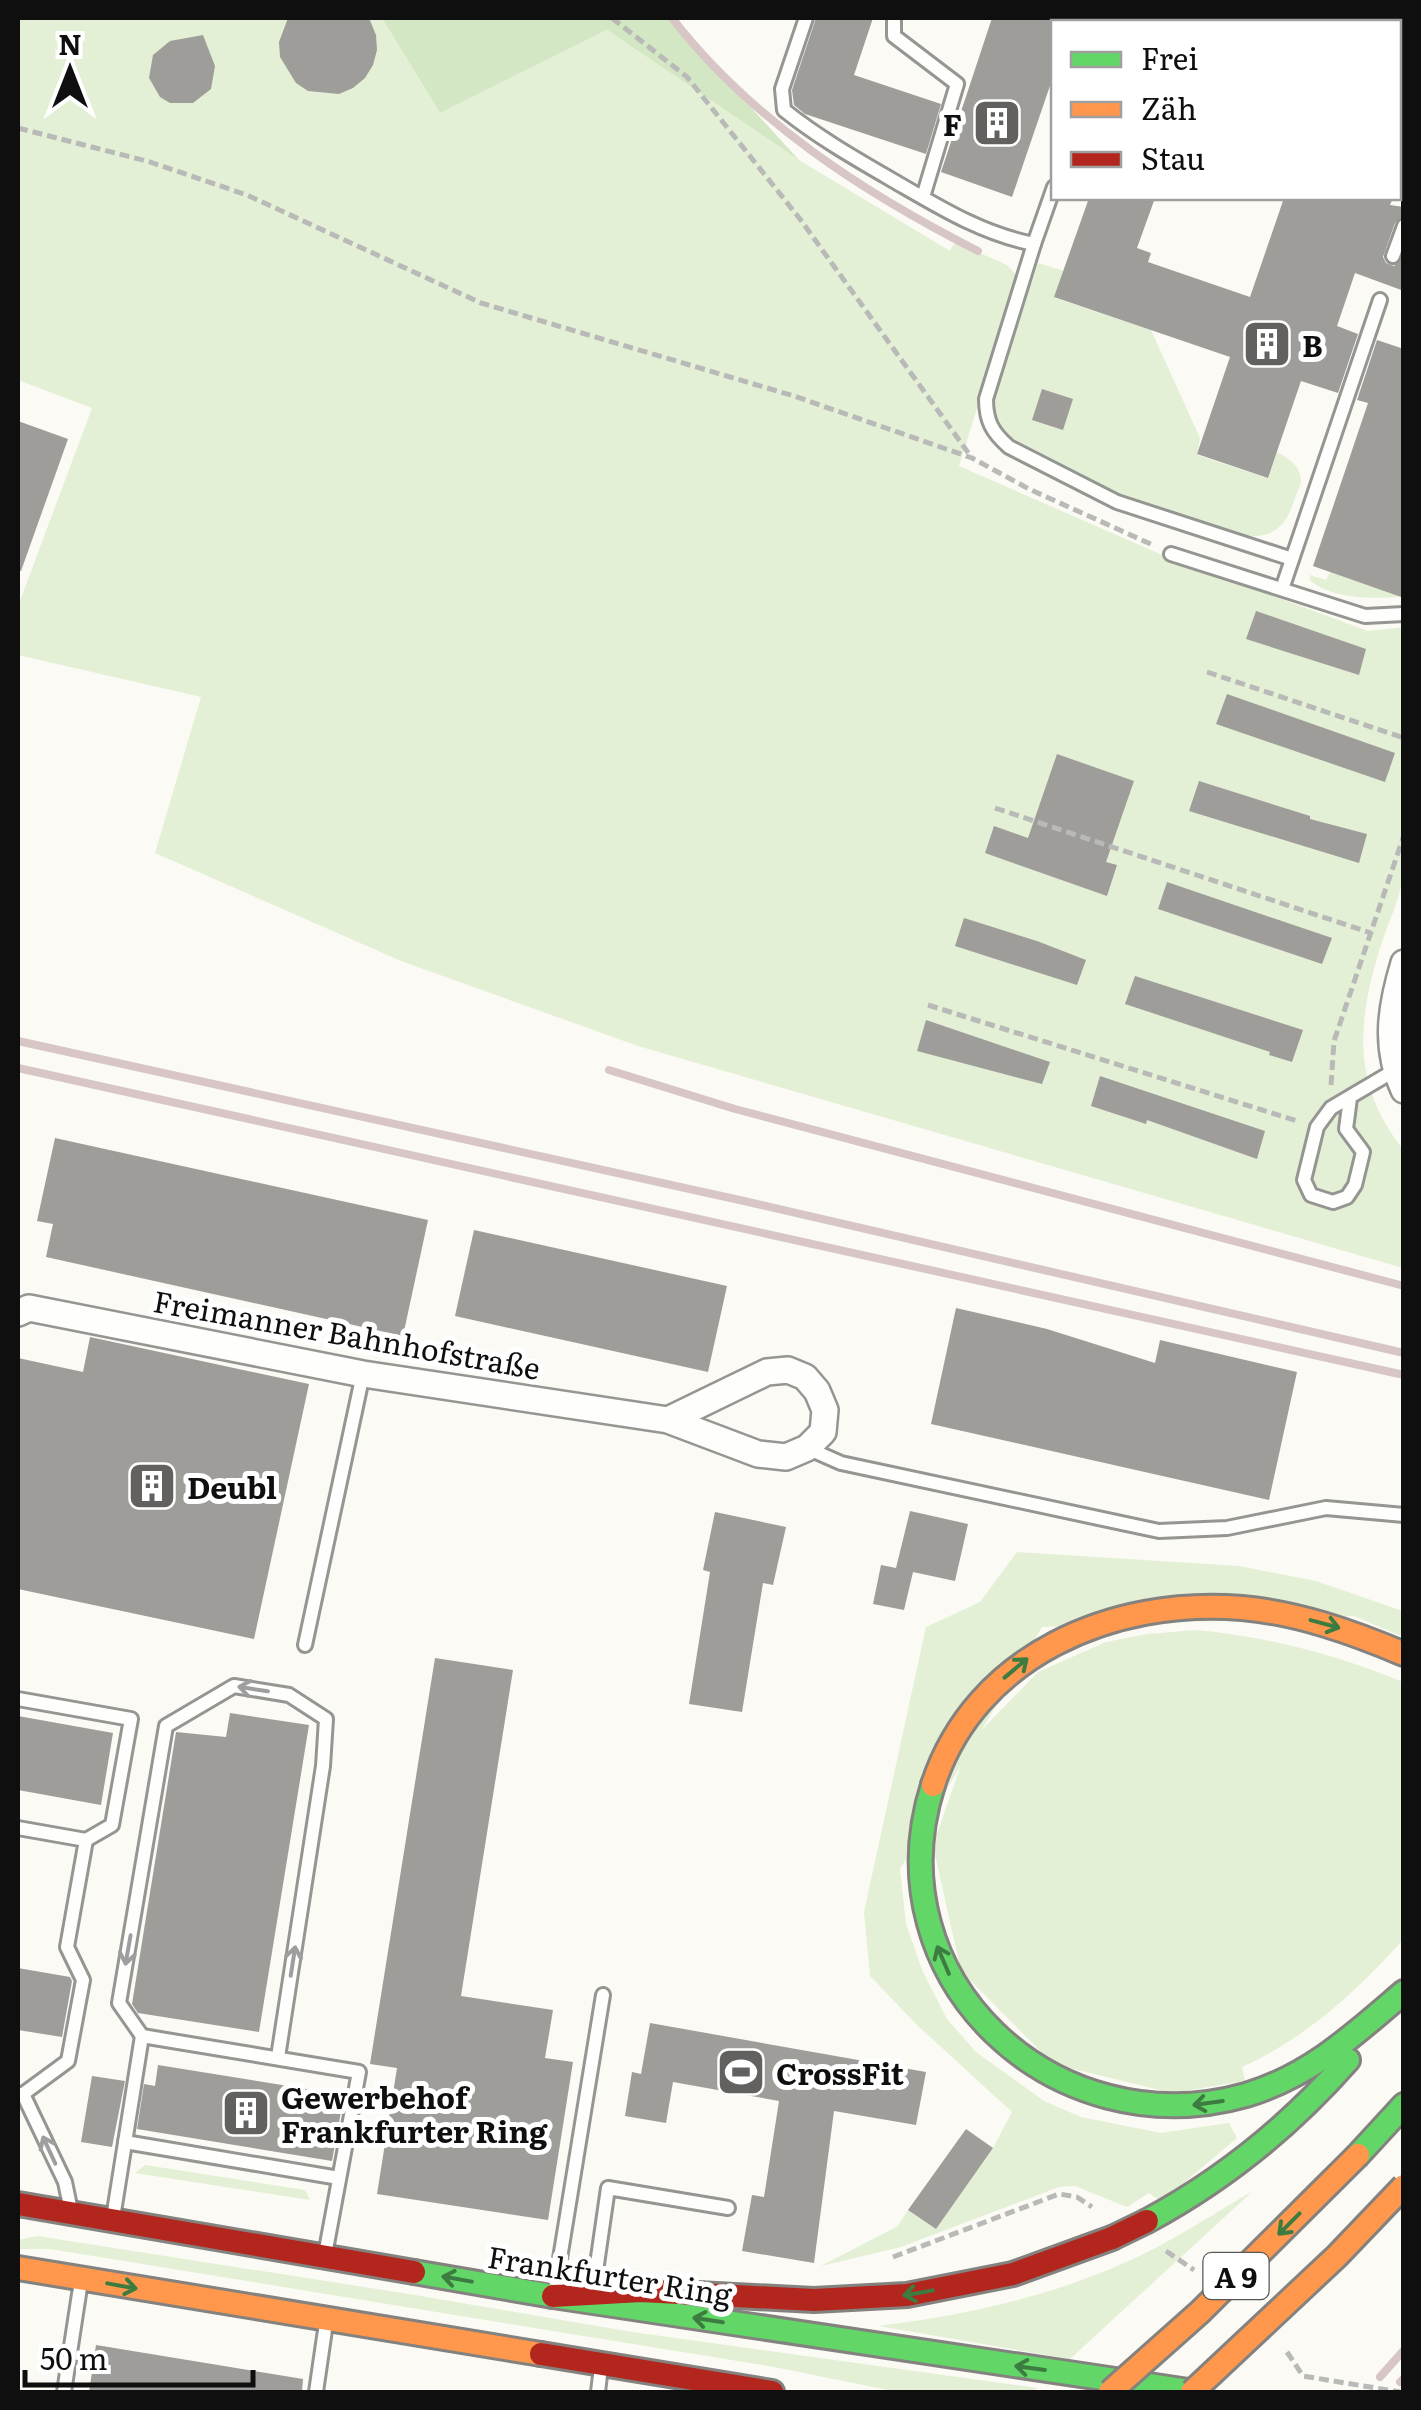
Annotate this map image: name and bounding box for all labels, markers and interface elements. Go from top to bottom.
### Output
north arrow [20,20,120,120]
legend [1051,20,1401,200]
text: N [58,22,82,64]
text: Frei [1141,35,1198,79]
text: Zäh [1141,85,1197,129]
building icon: F [971,97,1023,149]
place label: F [943,101,962,145]
text: Stau [1141,135,1205,179]
building icon: B [1241,318,1293,370]
place label: B [1302,322,1323,366]
street label: Freimanner Bahnhofstraße [150,1277,544,1389]
building icon: Deubl [126,1460,178,1512]
place label: Deubl [187,1464,277,1508]
one-way arrow [1309,1616,1340,1635]
one-way arrow [1002,1657,1028,1679]
one-way arrow [237,1679,270,1698]
one-way arrow [118,1933,137,1966]
one-way arrow [284,1945,303,1978]
one-way arrow [933,1945,951,1976]
sports icon: CrossFit [715,2046,767,2098]
place label: CrossFit [776,2050,905,2094]
place label: Gewerbehof Frankfurter Ring [281,2074,548,2152]
building icon: Gewerbehof Frankfurter Ring [220,2087,272,2139]
one-way arrow [1193,2094,1225,2112]
one-way arrow [39,2136,58,2166]
one-way arrow [1277,2211,1301,2235]
street label: Frankfurter Ring [485,2233,735,2315]
road number: A 9 [1204,2253,1268,2299]
one-way arrow [441,2269,474,2288]
one-way arrow [106,2277,138,2296]
one-way arrow [902,2284,935,2303]
one-way arrow [692,2310,725,2328]
scale bar [25,2325,252,2387]
text: 50 m [40,2335,108,2379]
one-way arrow [1014,2358,1046,2377]

